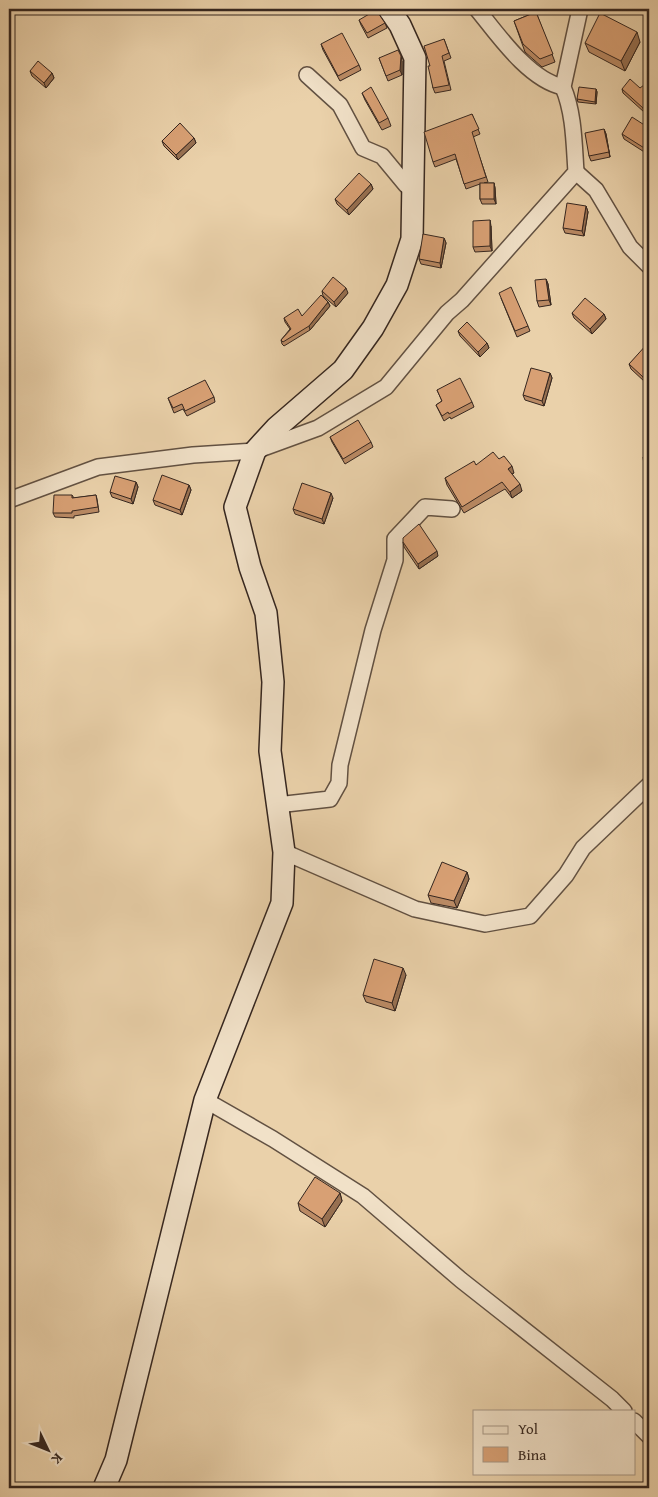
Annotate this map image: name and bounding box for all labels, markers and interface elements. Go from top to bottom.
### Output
legend [473,1410,636,1474]
text: Yol [518,1418,538,1439]
north arrow [22,1424,72,1474]
text: Bina [518,1444,546,1465]
text: K [47,1449,68,1469]

